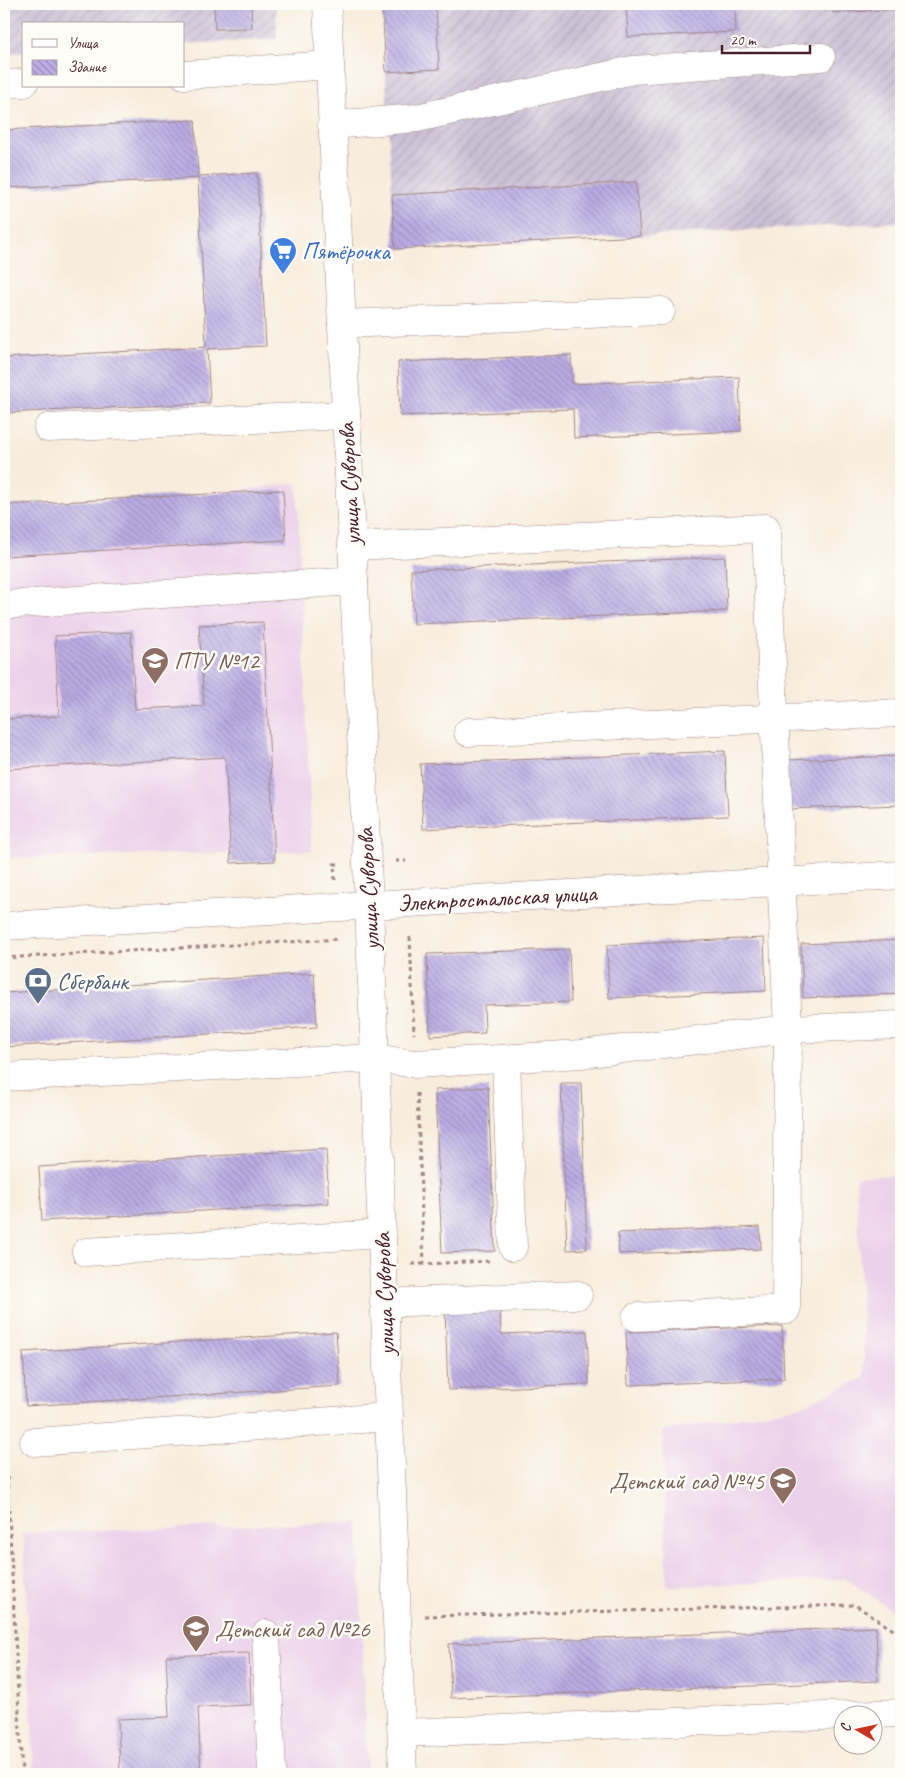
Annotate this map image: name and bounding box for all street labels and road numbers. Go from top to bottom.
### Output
street label: улица Суворова [331,421,367,548]
street label: улица Суворова [350,826,386,953]
street label: Электростальская улица [397,878,599,918]
street label: улица Суворова [367,1231,401,1358]

